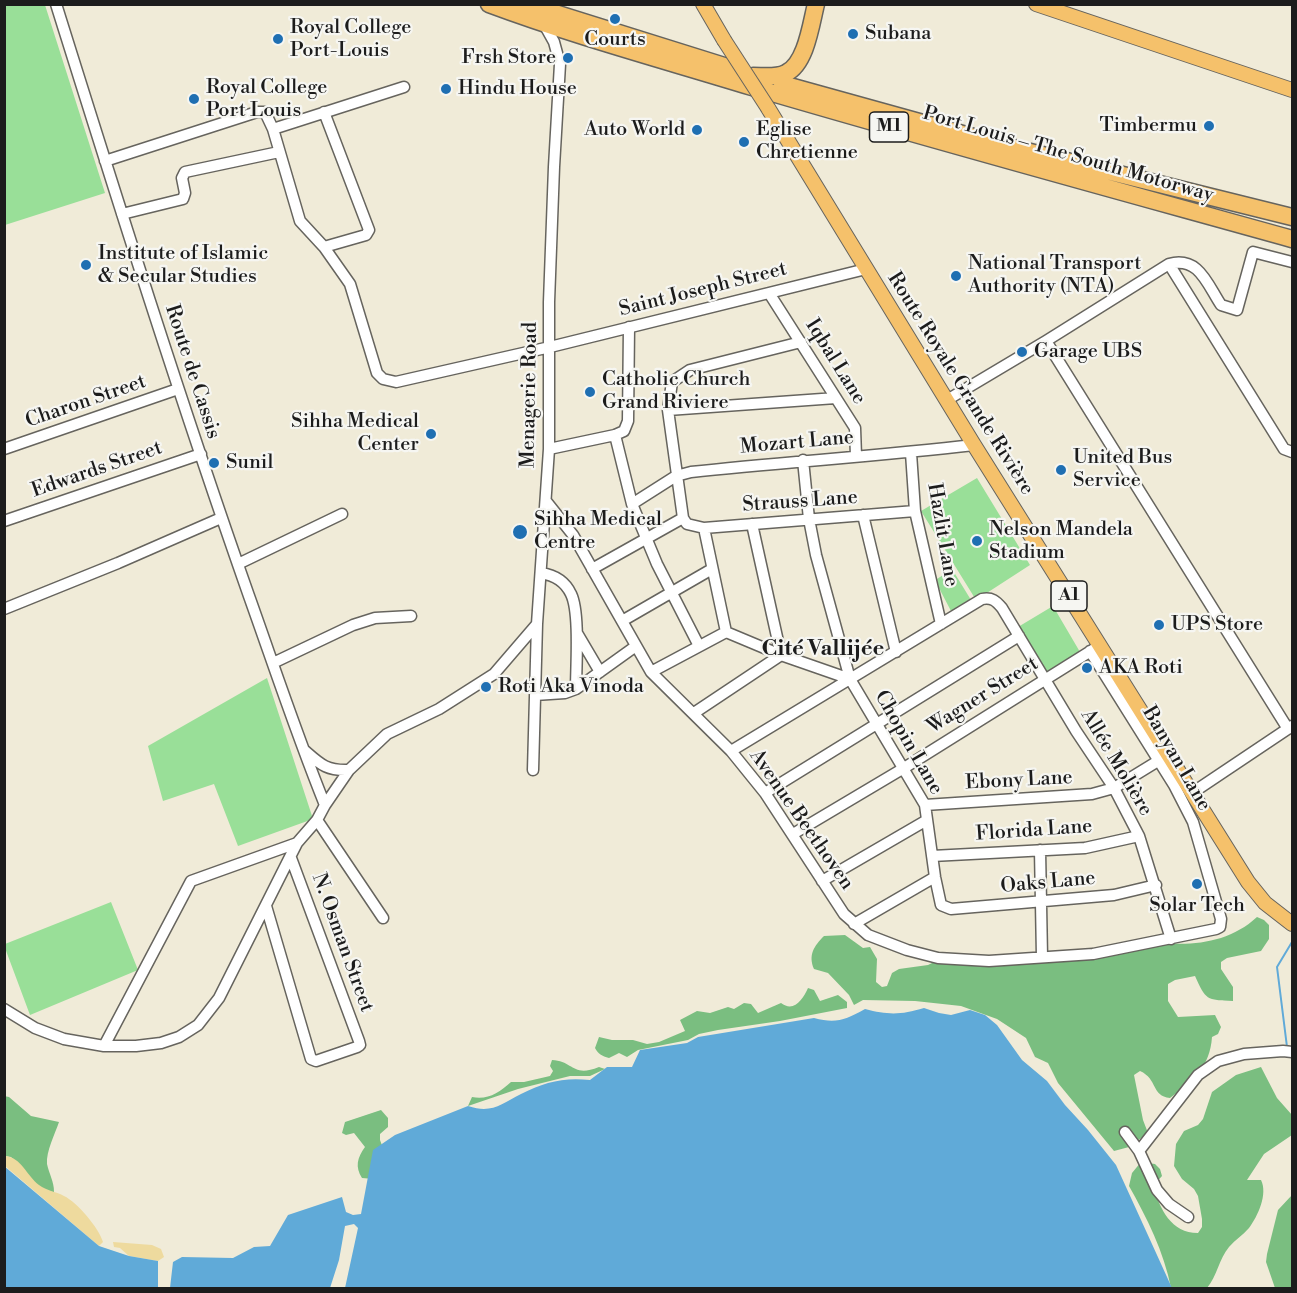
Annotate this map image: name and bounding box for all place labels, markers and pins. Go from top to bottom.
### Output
marker: Courts [608,12,622,26]
place label: Royal College Port-Louis [290,16,411,63]
place label: Subana [865,22,931,46]
marker: Subana [846,27,860,41]
place label: Courts [584,28,646,52]
marker: Royal College Port-Louis [271,32,285,46]
place label: Frsh Store [462,46,556,70]
marker: Frsh Store [561,51,575,65]
place label: Royal College Port Louis [206,76,327,123]
place label: Hindu House [458,77,577,101]
marker: Hindu House [439,82,453,96]
marker: Royal College Port Louis [187,92,201,106]
place label: Timbermu [1099,114,1197,138]
place label: Auto World [584,118,685,142]
place label: Eglise Chretienne [756,118,858,165]
marker: Timbermu [1202,119,1216,133]
marker: Auto World [690,123,704,137]
marker: Eglise Chretienne [737,135,751,149]
place label: Institute of Islamic & Secular Studies [98,242,268,289]
place label: National Transport Authority (NTA) [968,252,1141,299]
marker: Institute of Islamic & Secular Studies [79,258,93,272]
marker: National Transport Authority (NTA) [949,269,963,283]
place label: Garage UBS [1034,340,1142,364]
marker: Garage UBS [1015,345,1029,359]
place label: Catholic Church Grand Riviere [602,368,750,415]
marker: Catholic Church Grand Riviere [583,385,597,399]
place label: Sihha Medical Center [291,410,419,457]
marker: Sihha Medical Center [424,427,438,441]
place label: United Bus Service [1073,446,1172,493]
place label: Sunil [226,451,273,475]
marker: Sunil [207,456,221,470]
marker: United Bus Service [1054,463,1068,477]
place label: Sihha Medical Centre [534,508,662,555]
place label: Nelson Mandela Stadium [989,518,1133,565]
marker: Sihha Medical Centre [511,523,529,541]
marker: Nelson Mandela Stadium [970,534,984,548]
place label: UPS Store [1171,613,1263,637]
marker: UPS Store [1152,618,1166,632]
place label: AKA Roti [1099,656,1183,680]
marker: AKA Roti [1080,661,1094,675]
place label: Roti Aka Vinoda [498,675,644,699]
marker: Roti Aka Vinoda [479,680,493,694]
marker: Solar Tech [1190,877,1204,891]
place label: Solar Tech [1149,894,1245,918]

